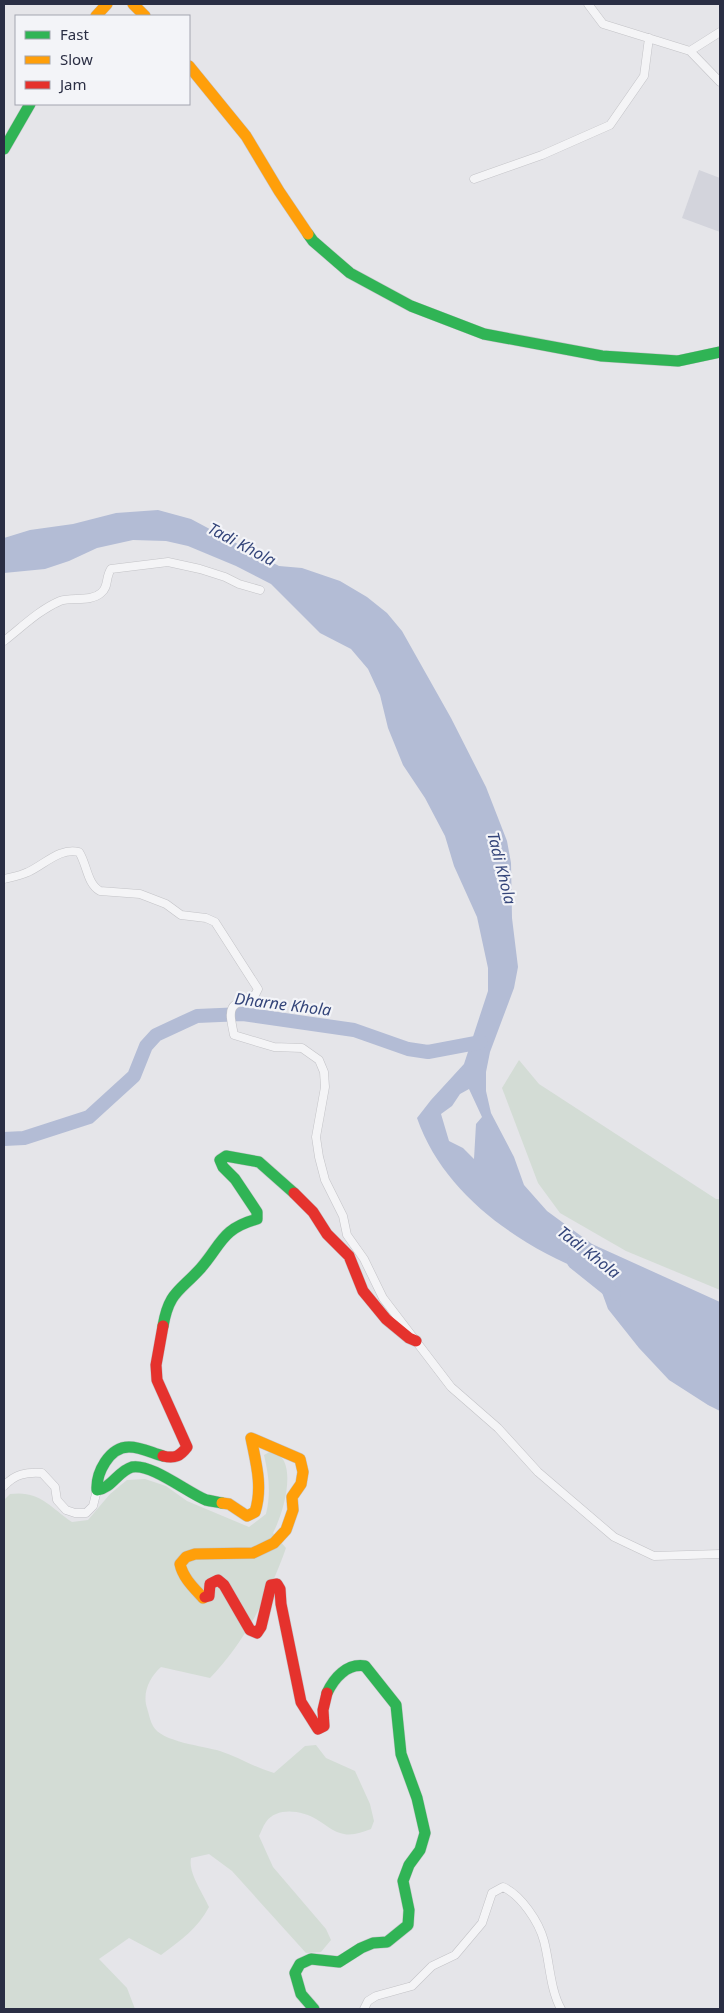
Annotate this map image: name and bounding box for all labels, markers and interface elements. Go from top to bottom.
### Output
legend [15,15,190,105]
text: Fast [60,24,89,44]
text: Slow [60,49,93,69]
text: Jam [58,74,87,94]
water label: Tadi Khola [204,517,280,571]
water label: Tadi Khola [482,830,522,906]
water label: Dharne Khola [233,987,333,1021]
water label: Tadi Khola [553,1221,625,1283]

